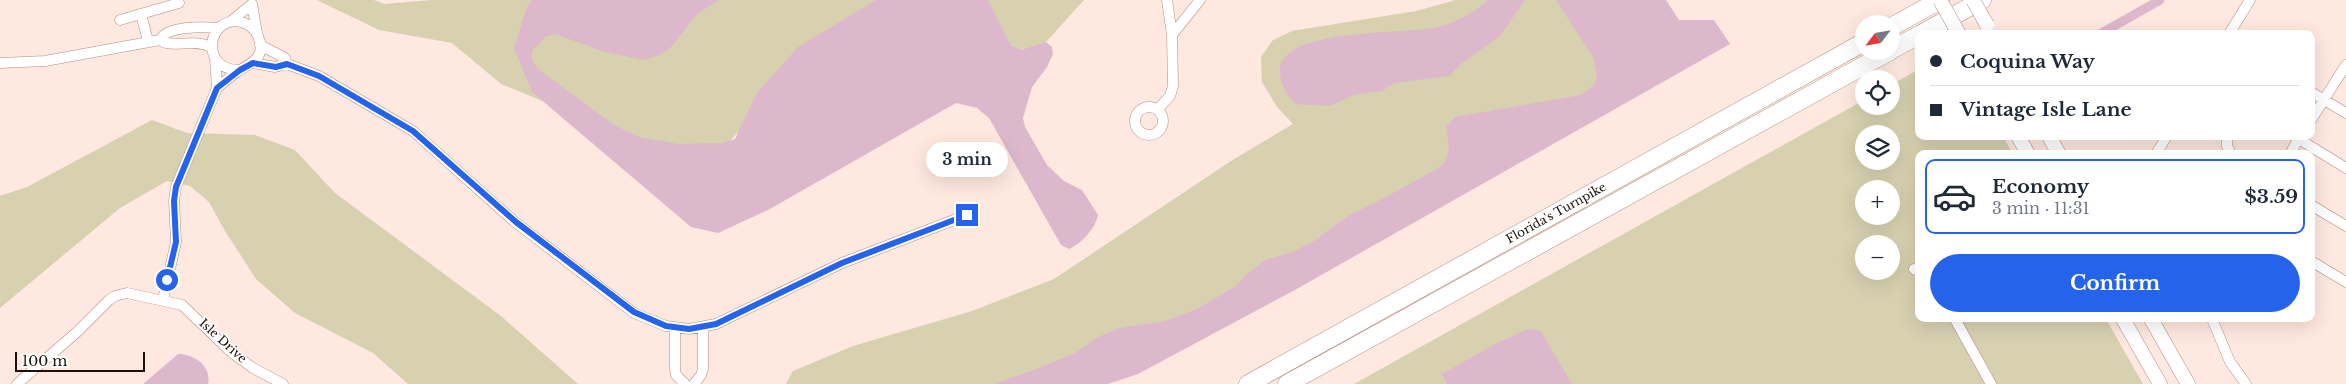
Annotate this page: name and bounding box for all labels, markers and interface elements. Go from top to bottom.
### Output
north arrow [1855,15,1900,60]
map controls [1855,15,1900,280]
text: Coquina Way [1960,50,2095,73]
button: locate [1855,70,1900,115]
text: Vintage Isle Lane [1960,98,2132,121]
button: layers [1855,125,1900,170]
callout: 3 min [926,142,1008,178]
text: 3 min [942,149,992,169]
icon: car [1932,174,1977,219]
text: Economy [1992,175,2089,198]
street label: Florida's Turnpike [1503,179,1609,246]
button: + [1855,180,1900,225]
text: $3.59 [2245,185,2298,208]
text: 3 min · 11:31 [1992,198,2090,218]
route end [956,204,978,226]
button: − [1855,235,1900,280]
button: Confirm [1930,254,2300,312]
route start [156,269,178,291]
street label: Isle Drive [196,315,250,366]
scale bar [15,349,145,372]
text: 100 m [22,352,67,370]

